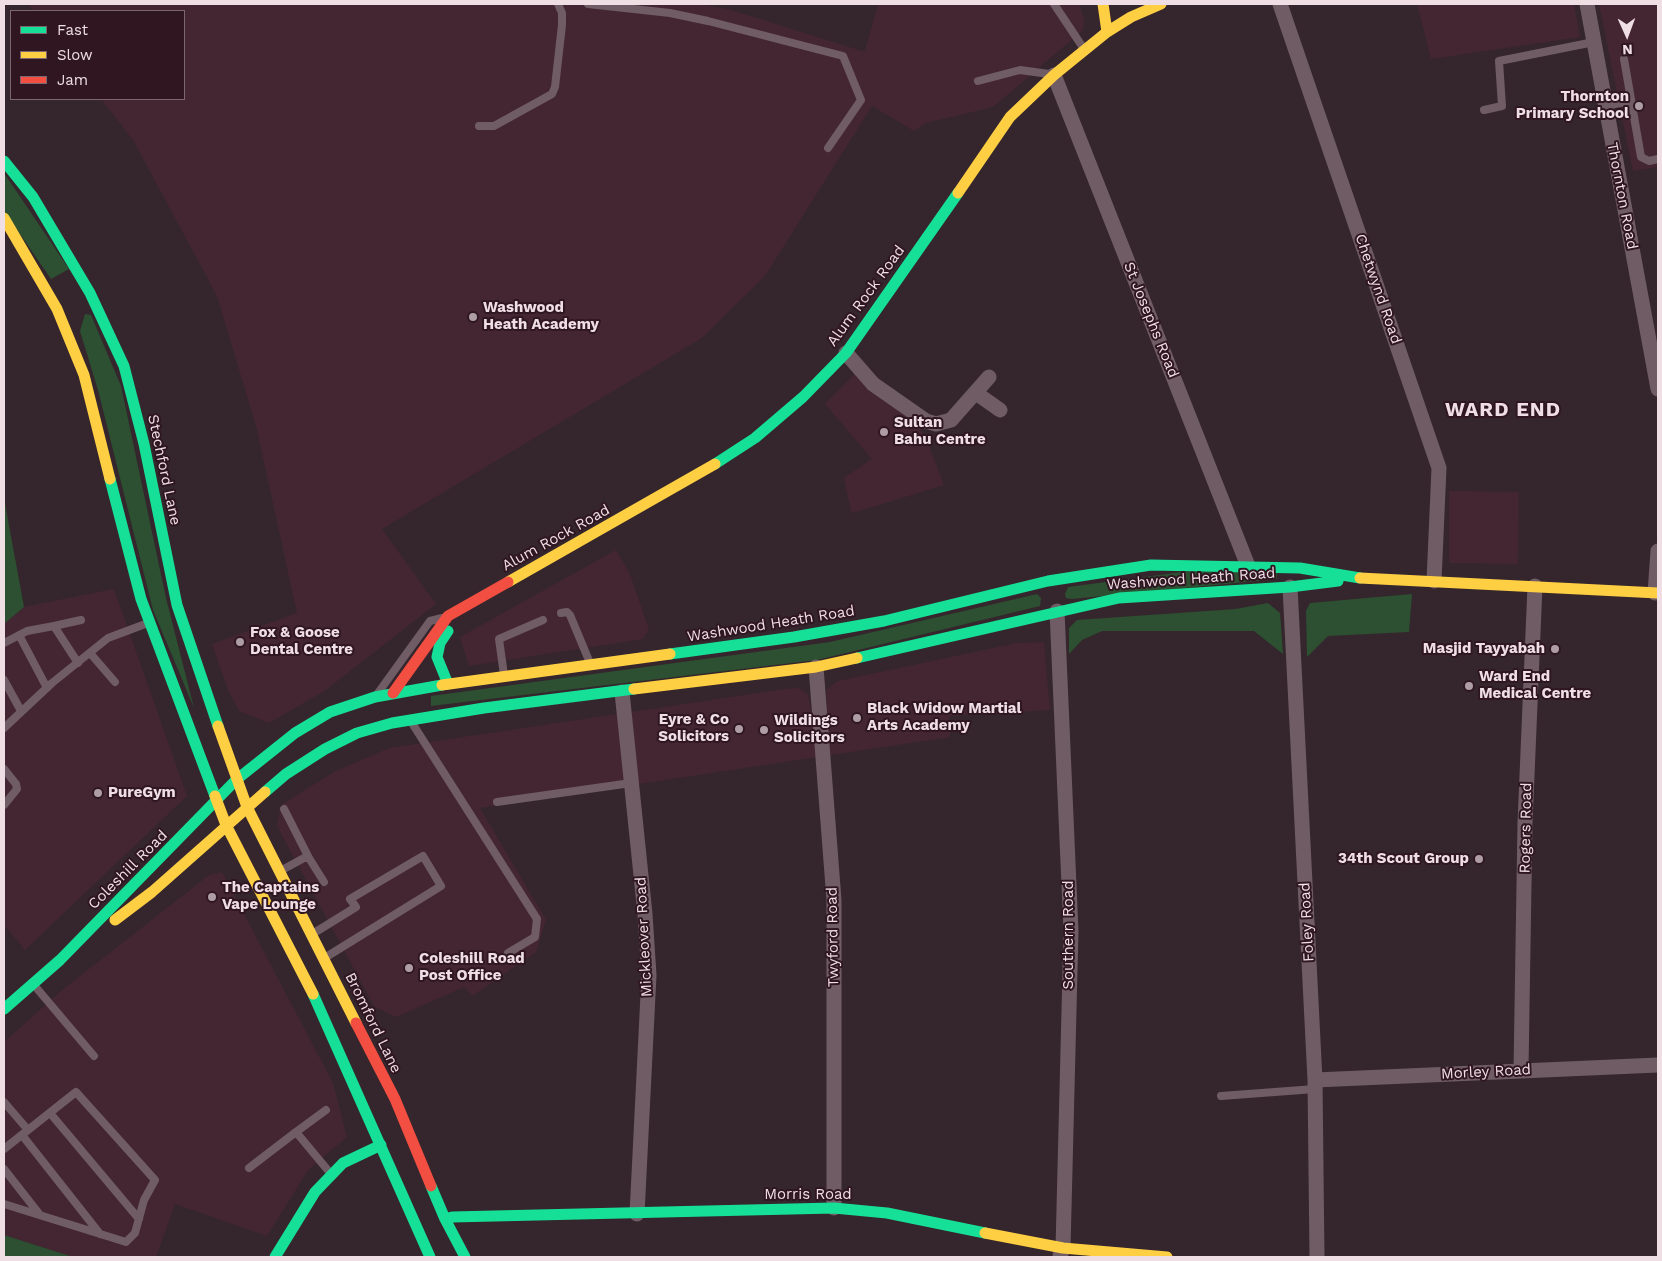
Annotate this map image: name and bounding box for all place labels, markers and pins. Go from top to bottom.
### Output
place label: Thornton Primary School [1516,88,1629,123]
marker: Thornton Primary School [1633,100,1645,112]
place label: Washwood Heath Academy [483,299,599,334]
marker: Washwood Heath Academy [467,311,479,323]
place label: Sultan Bahu Centre [894,414,986,449]
marker: Sultan Bahu Centre [878,426,890,438]
place label: Fox & Goose Dental Centre [250,624,353,659]
marker: Fox & Goose Dental Centre [234,636,246,648]
place label: Masjid Tayyabah [1423,640,1545,658]
marker: Masjid Tayyabah [1549,643,1561,655]
place label: Ward End Medical Centre [1479,668,1591,703]
marker: Ward End Medical Centre [1463,680,1475,692]
place label: Black Widow Martial Arts Academy [867,700,1021,735]
place label: Eyre & Co Solicitors [658,711,729,746]
place label: Wildings Solicitors [774,712,845,747]
marker: Black Widow Martial Arts Academy [851,712,863,724]
marker: Eyre & Co Solicitors [733,723,745,735]
marker: Wildings Solicitors [758,724,770,736]
place label: PureGym [108,784,176,802]
marker: PureGym [92,787,104,799]
place label: 34th Scout Group [1338,850,1469,868]
marker: 34th Scout Group [1473,853,1485,865]
place label: The Captains Vape Lounge [222,879,319,914]
marker: The Captains Vape Lounge [206,891,218,903]
place label: Coleshill Road Post Office [419,950,525,985]
marker: Coleshill Road Post Office [403,962,415,974]

